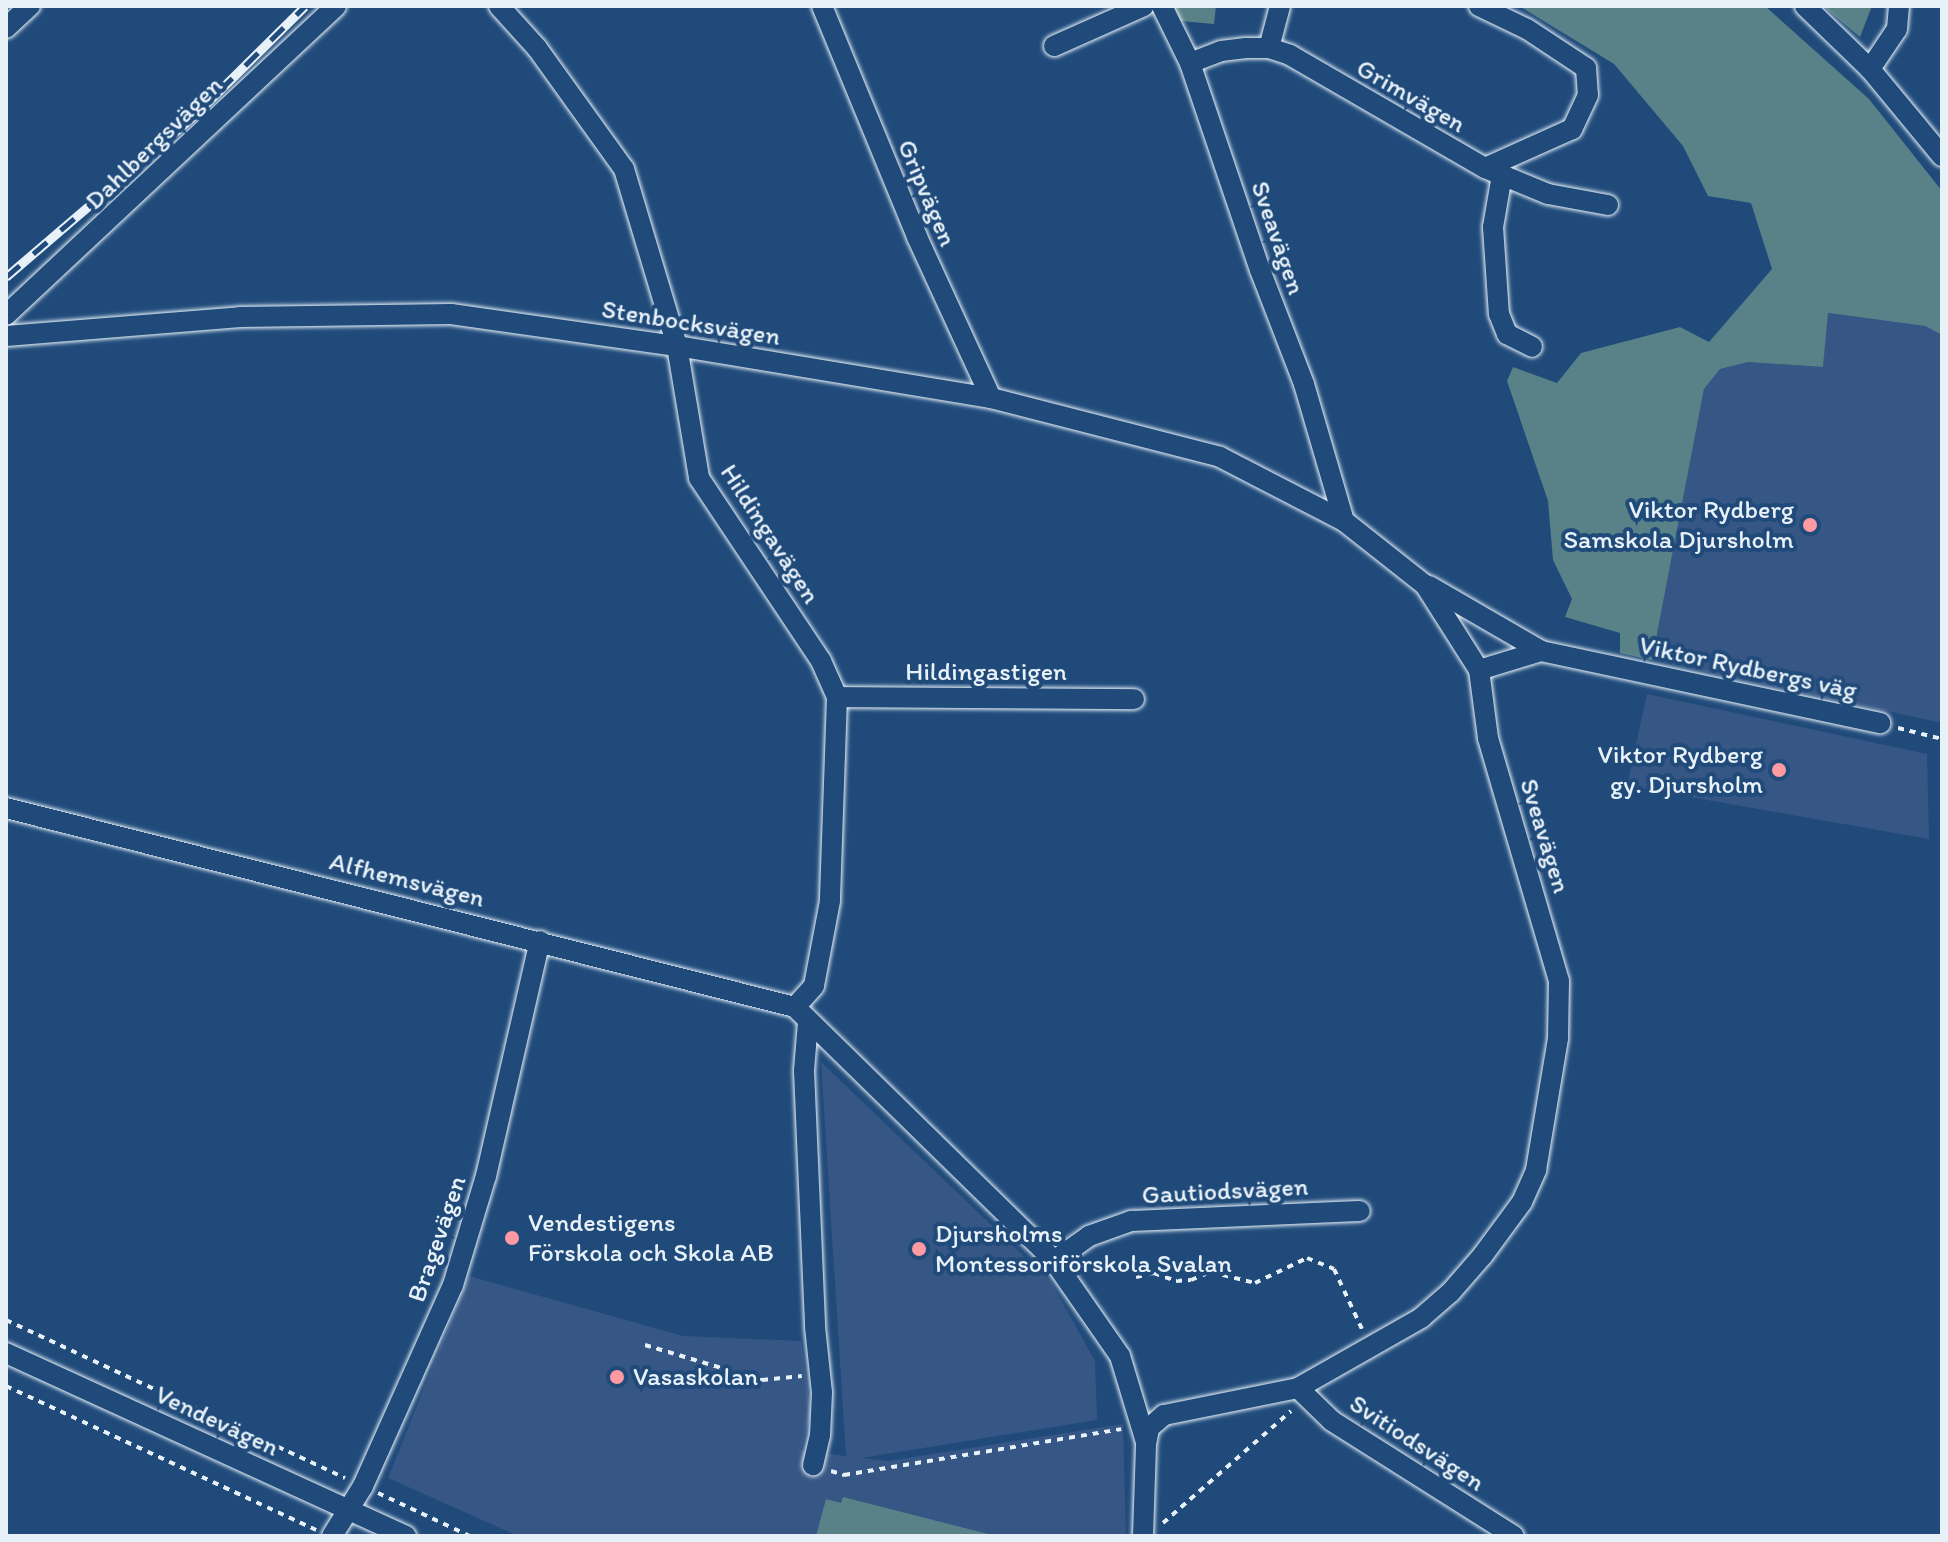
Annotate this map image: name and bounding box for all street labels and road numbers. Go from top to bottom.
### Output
street label: Grimvägen [1351,52,1471,140]
street label: Dahlbergsvägen [79,70,229,216]
street label: Gripvägen [891,135,963,251]
street label: Sveavägen [1244,177,1312,299]
street label: Stenbocksvägen [599,293,783,353]
street label: Hildingavägen [713,458,827,610]
street label: Viktor Rydbergs väg [1636,630,1860,706]
street label: Hildingastigen [905,656,1067,688]
street label: Sveavägen [1513,775,1577,897]
street label: Alfhemsvägen [326,846,488,914]
street label: Gautiodsvägen [1141,1171,1309,1211]
street label: Bragevägen [401,1172,473,1306]
street label: Vendevägen [150,1379,284,1463]
street label: Svitiodsvägen [1344,1388,1490,1498]

